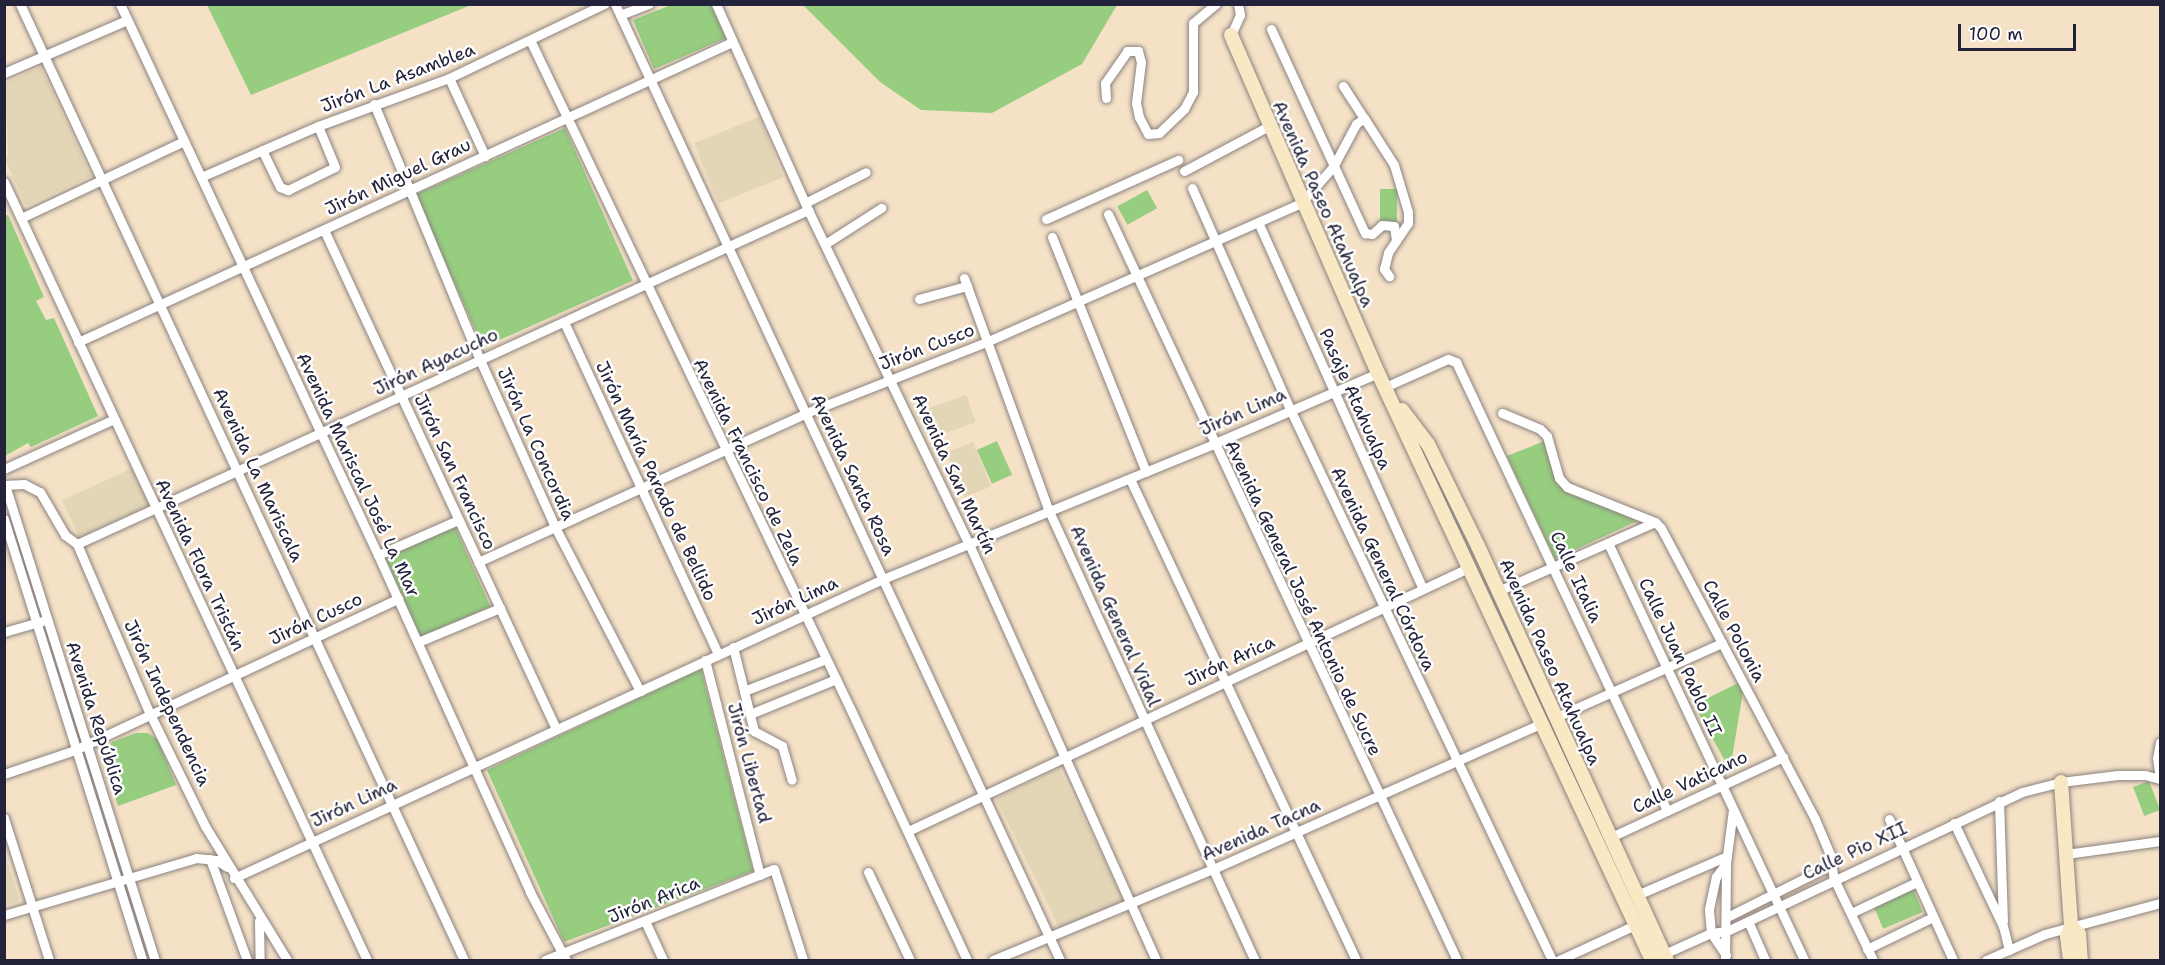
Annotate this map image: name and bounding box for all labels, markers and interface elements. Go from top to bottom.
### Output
scale bar [1961,12,2080,50]
text: 100 m [1969,22,2023,46]
street label: Jirón La Asamblea [318,39,478,117]
street label: Avenida Paseo Atahualpa [1268,97,1378,311]
street label: Jirón Miguel Grau [322,134,474,220]
street label: Jirón Cusco [876,319,978,375]
street label: Jirón Ayacucho [370,324,502,400]
street label: Pasaje Atahualpa [1314,325,1396,473]
street label: Avenida Mariscal José La Mar [292,349,424,601]
street label: Avenida Francisco de Zela [688,355,808,569]
street label: Jirón María Parado de Bellido [591,358,721,604]
street label: Jirón La Concordia [493,364,579,524]
street label: Jirón Lima [1197,383,1289,441]
street label: Avenida La Mariscala [208,385,308,565]
street label: Avenida San Martín [907,390,1001,558]
street label: Jirón San Francisco [409,391,501,553]
street label: Avenida Santa Rosa [806,391,900,559]
street label: Avenida General José Antonio de Sucre [1220,437,1386,759]
street label: Avenida General Córdova [1326,464,1440,674]
street label: Avenida Flora Tristán [151,476,249,654]
street label: Avenida General Vidal [1065,522,1165,710]
street label: Calle Italia [1545,528,1607,626]
street label: Avenida Paseo Atahualpa [1495,555,1605,769]
street label: Jirón Lima [749,572,841,630]
street label: Calle Juan Pablo II [1634,575,1726,739]
street label: Calle Polonia [1698,576,1770,686]
street label: Jirón Cusco [266,588,366,650]
street label: Jirón Independencia [119,617,215,789]
street label: Jirón Arica [1182,631,1278,691]
street label: Avenida República [61,639,131,797]
street label: Jirón Libertad [723,701,775,825]
street label: Calle Vaticano [1629,746,1751,818]
street label: Jirón Lima [308,774,400,832]
street label: Avenida Tacna [1198,794,1324,866]
street label: Calle Pio XII [1799,817,1911,885]
street label: Jirón Arica [605,872,703,928]

